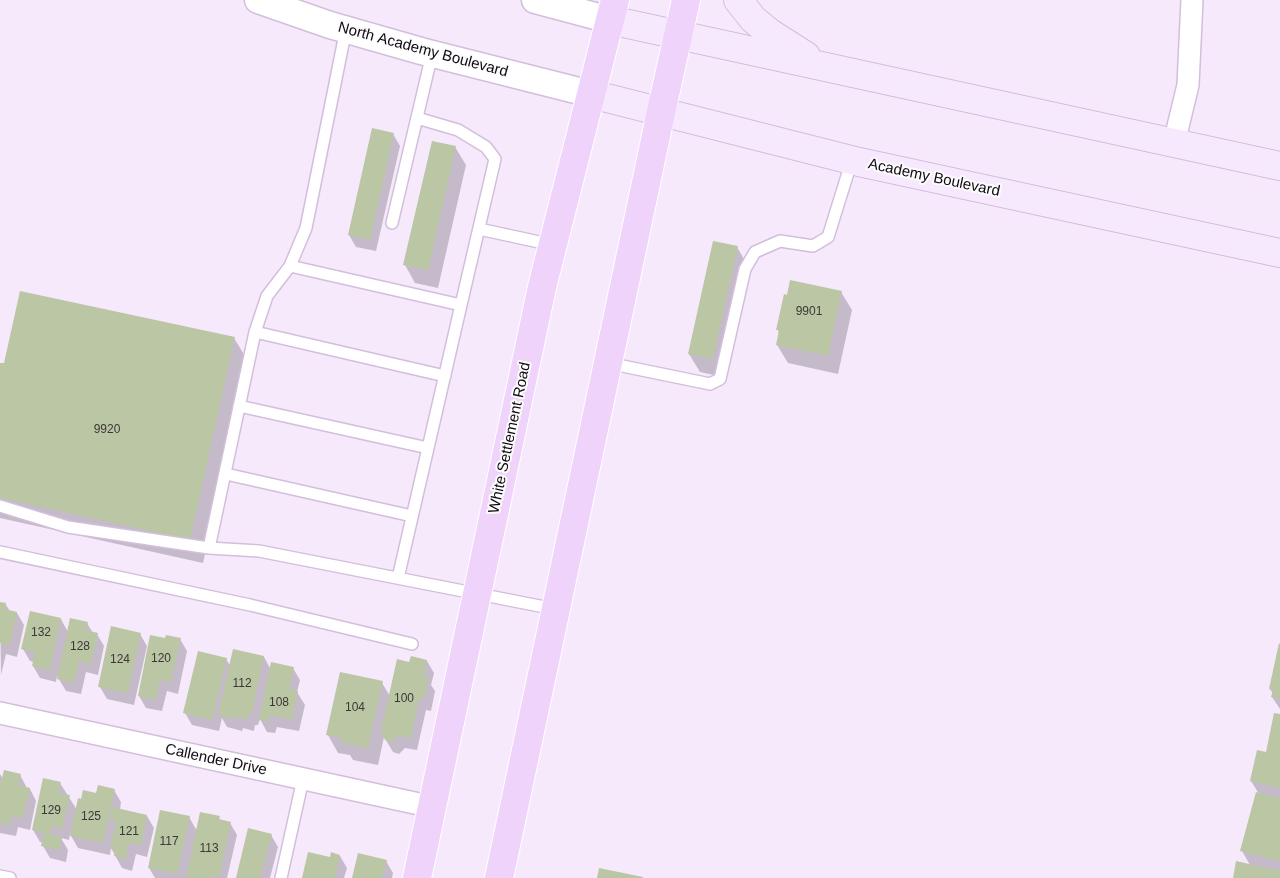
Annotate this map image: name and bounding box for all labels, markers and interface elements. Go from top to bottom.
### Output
street label: North Academy Boulevard [336,19,510,81]
street label: Academy Boulevard [866,155,1002,201]
house number: 9901 [796,305,822,319]
street label: White Settlement Road [485,361,535,515]
house number: 9920 [94,423,120,437]
house number: 132 [31,626,51,640]
house number: 128 [70,640,90,654]
house number: 120 [151,652,171,666]
house number: 124 [110,653,130,667]
house number: 112 [232,677,252,691]
house number: 100 [394,692,414,706]
house number: 108 [269,696,289,710]
house number: 104 [345,701,365,715]
street label: Callender Drive [164,740,268,780]
house number: 129 [41,804,61,818]
house number: 125 [81,810,101,824]
house number: 121 [119,825,139,839]
house number: 117 [159,835,179,849]
house number: 113 [199,842,219,856]

